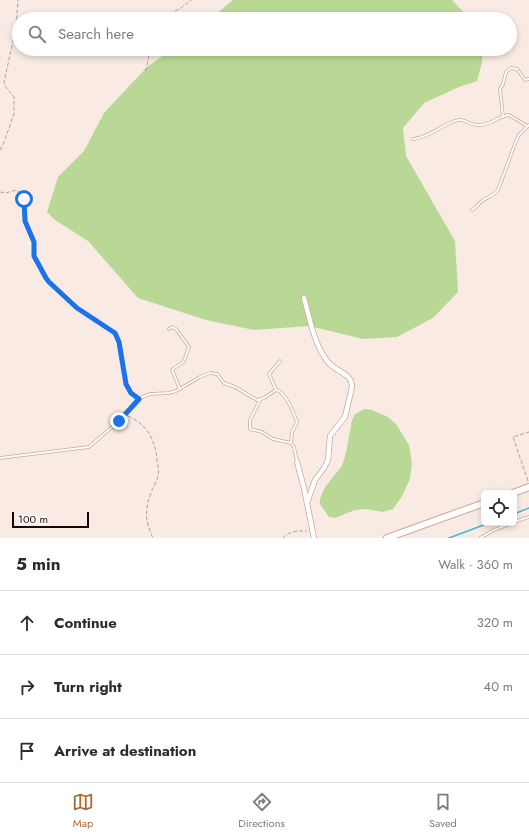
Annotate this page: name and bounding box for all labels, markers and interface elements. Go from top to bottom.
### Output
search box [12,12,517,56]
icon: search [26,23,48,45]
text: Search here [58,23,134,45]
route start [15,190,33,208]
route end [110,412,128,430]
map controls [481,490,517,526]
button: locate [481,490,517,526]
scale bar [12,510,89,529]
text: 100 m [18,511,48,527]
text: 5 min [16,552,60,576]
text: Walk · 360 m [438,555,513,574]
icon: ahead [16,612,38,634]
text: Continue [54,612,117,634]
text: 320 m [477,613,513,632]
icon: right [16,676,38,698]
text: Turn right [54,676,122,698]
text: 40 m [484,677,513,696]
icon: arrive [16,740,38,762]
text: Arrive at destination [54,740,196,762]
tab: Map [72,791,94,831]
tab: Directions [238,791,285,831]
tab: Saved [429,791,457,831]

